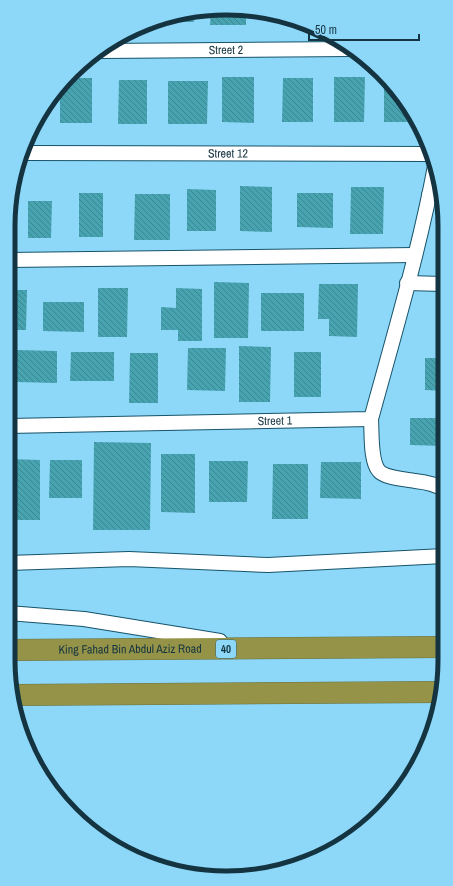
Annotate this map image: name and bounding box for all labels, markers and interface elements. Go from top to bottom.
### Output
scale bar [309,16,419,42]
text: 50 m [315,22,337,38]
street label: Street 2 [209,42,243,58]
street label: Street 12 [208,145,248,162]
street label: Street 1 [258,413,293,429]
road number: 40 [216,640,236,658]
street label: King Fahad Bin Abdul Aziz Road [58,641,202,658]

